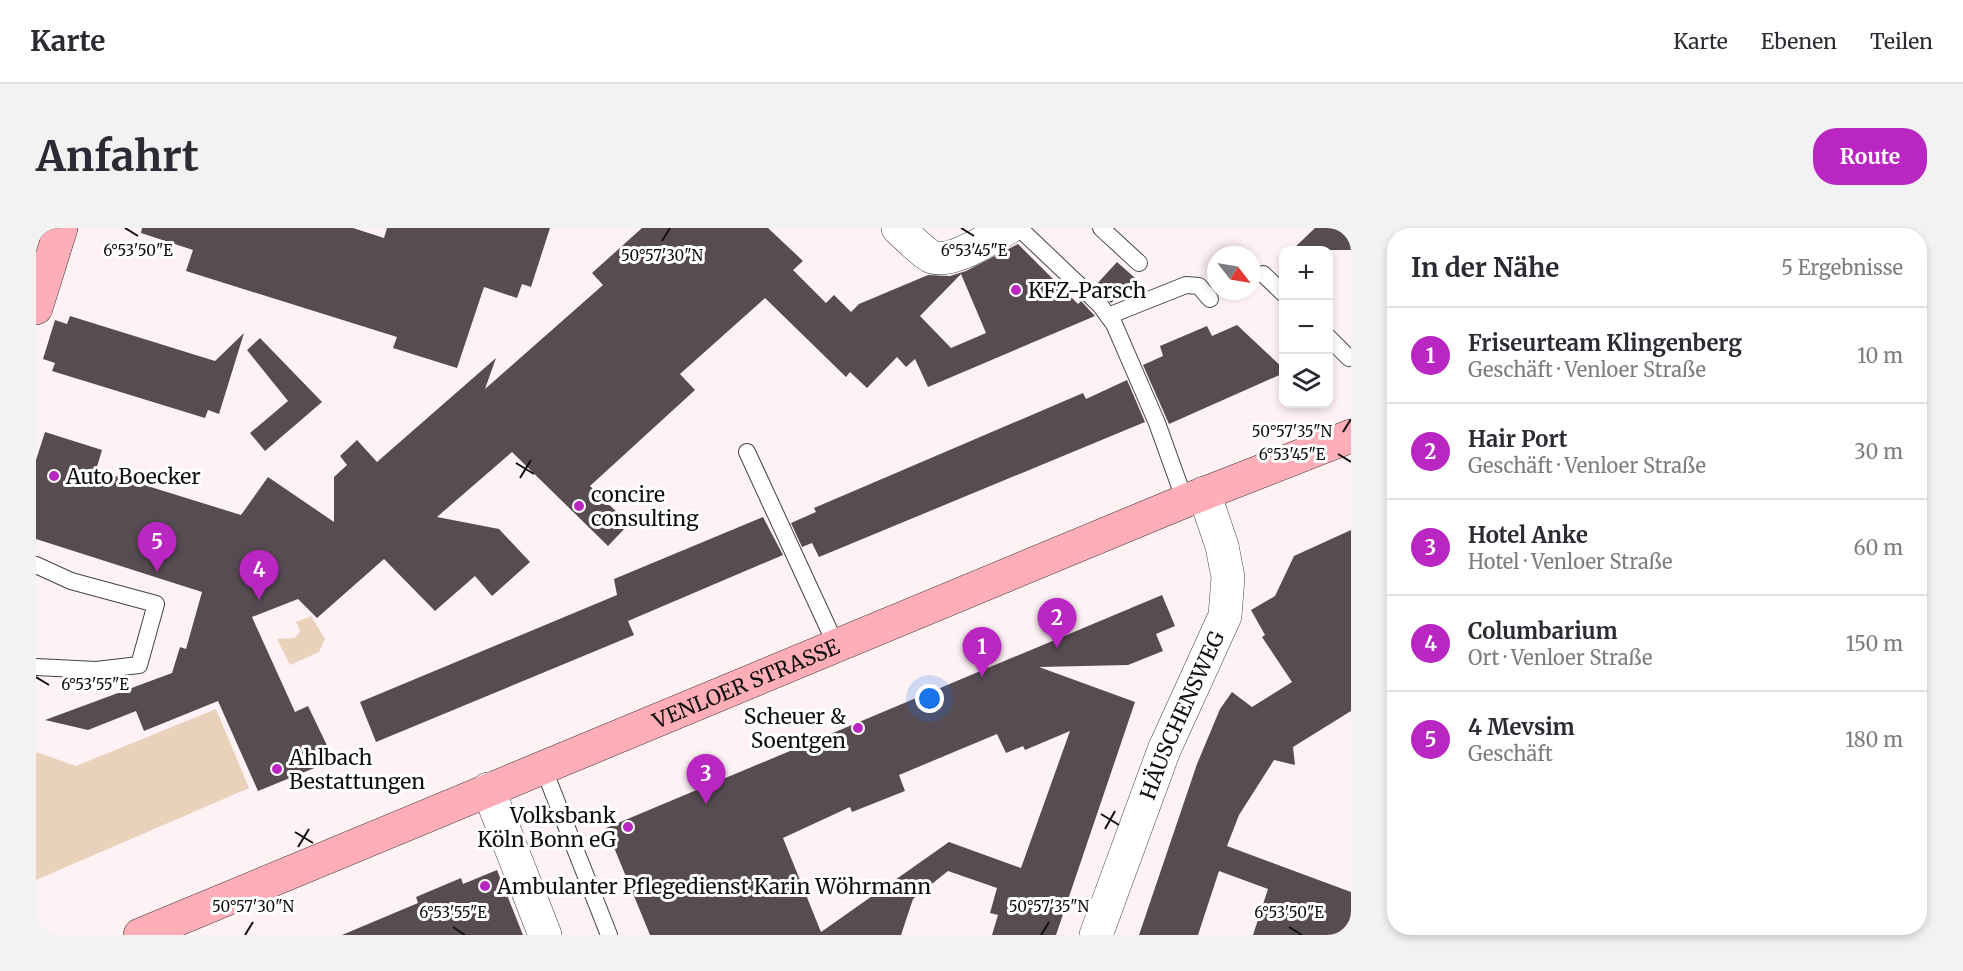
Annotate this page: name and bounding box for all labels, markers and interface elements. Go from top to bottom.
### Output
text: Karte [30,23,105,59]
text: Karte [1673,28,1728,55]
text: Ebenen [1761,28,1837,55]
text: Teilen [1870,28,1933,55]
button: Route [1813,128,1927,185]
text: Anfahrt [36,130,199,182]
text: 6°53'50"E [103,241,173,260]
text: 6°53'45"E [941,241,1008,260]
text: 50°57'30"N [621,246,703,265]
north arrow [1207,246,1261,300]
map controls [1279,246,1333,408]
button: + [1279,246,1333,300]
text: In der Nähe [1411,251,1559,284]
text: 5 Ergebnisse [1781,255,1903,280]
place label: KFZ-Parsch [1028,277,1147,304]
marker: KFZ-Parsch [1009,283,1023,297]
button: − [1279,300,1333,354]
text: Friseurteam Klingenberg [1468,329,1742,357]
text: 1 [1426,343,1435,368]
text: 10 m [1857,343,1903,368]
button: layers [1279,354,1333,408]
text: Geschäft · Venloer Straße [1468,357,1706,382]
text: 50°57'35"N [1252,422,1333,441]
text: Hair Port [1468,425,1568,453]
text: 2 [1425,439,1436,464]
text: 30 m [1854,439,1903,464]
text: 6°53'45"E [1259,445,1326,464]
text: Geschäft · Venloer Straße [1468,453,1706,478]
place label: Auto Boecker [65,463,201,490]
marker: Auto Boecker [47,469,61,483]
place label: concire consulting [591,481,699,532]
marker: concire consulting [572,499,586,513]
text: Hotel Anke [1468,521,1588,549]
pin: 5 [138,522,176,572]
text: 3 [1425,535,1436,560]
text: 60 m [1853,535,1903,560]
text: Hotel · Venloer Straße [1468,549,1672,574]
pin: 4 [240,550,278,600]
pin: 2 [1038,598,1076,648]
text: Columbarium [1468,617,1618,645]
street label: HÄUSCHENSWEG [1134,627,1230,803]
pin: 1 [962,628,1002,677]
text: 4 [1424,631,1437,656]
text: 150 m [1846,631,1903,656]
street label: VENLOER STRASSE [648,632,844,735]
text: Ort · Venloer Straße [1468,645,1652,670]
text: 6°53'55"E [61,675,129,694]
your location [915,684,944,713]
place label: Scheuer & Soentgen [744,703,846,754]
text: 4 Mevsim [1468,713,1575,741]
marker: Scheuer & Soentgen [851,721,865,735]
text: 5 [1425,727,1436,752]
text: 180 m [1845,727,1903,752]
text: Geschäft [1468,741,1553,766]
place label: Ahlbach Bestattungen [288,744,425,795]
pin: 3 [686,754,726,804]
marker: Ahlbach Bestattungen [270,762,284,776]
place label: Volksbank Köln Bonn eG [477,802,617,853]
marker: Volksbank Köln Bonn eG [621,820,635,834]
place label: Ambulanter Pflegedienst Karin Wöhrmann [496,873,931,900]
marker: Ambulanter Pflegedienst Karin Wöhrmann [478,879,492,893]
text: 50°57'30"N [212,897,294,916]
text: 50°57'35"N [1009,897,1090,916]
text: 6°53'55"E [419,903,487,922]
text: 6°53'50"E [1254,903,1324,922]

